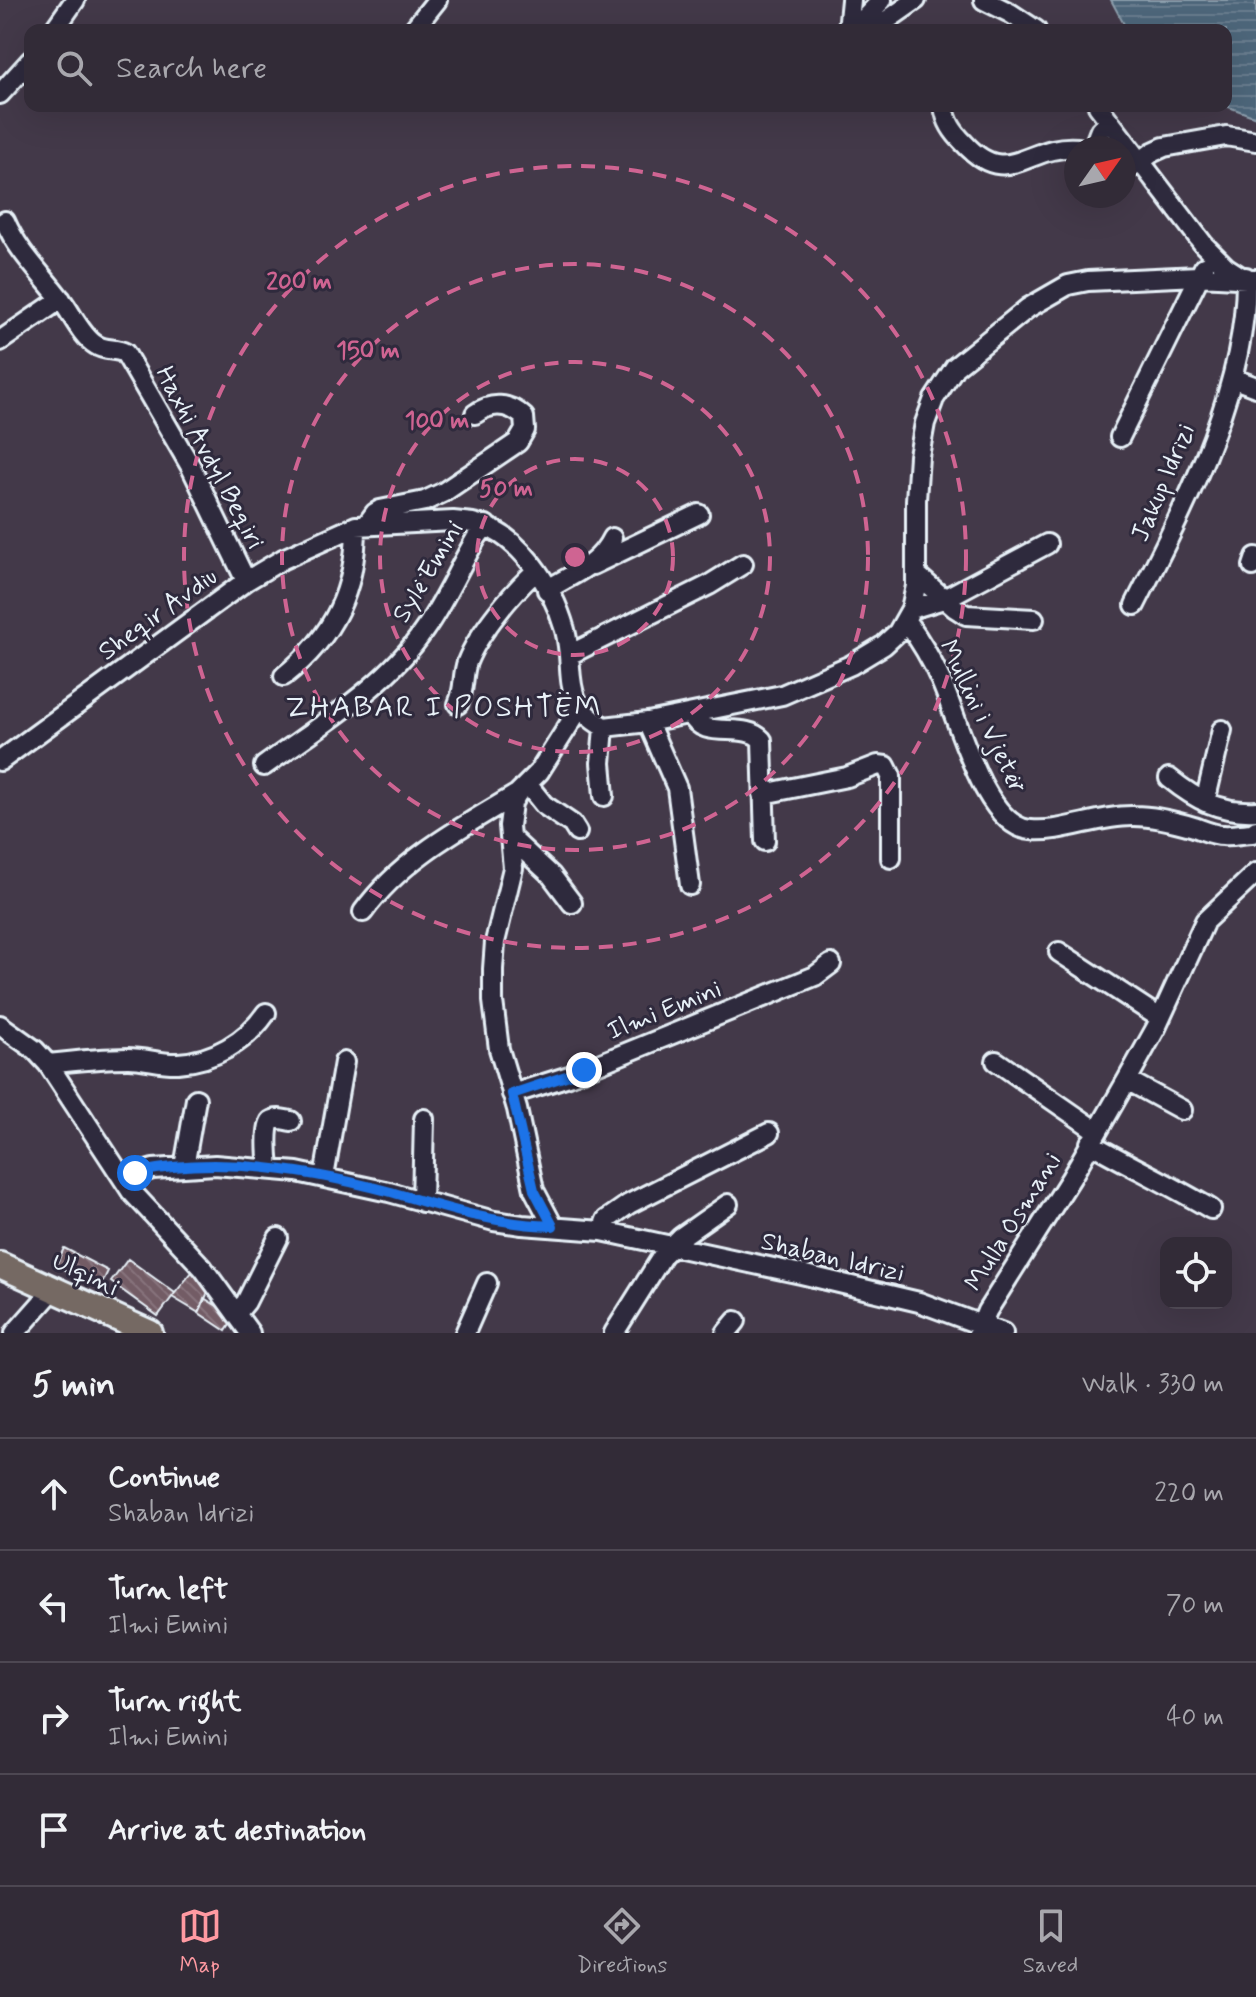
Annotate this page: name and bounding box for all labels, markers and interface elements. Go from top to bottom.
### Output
search box [24,24,1232,112]
icon: search [52,46,96,90]
text: Search here [116,49,267,88]
north arrow [1064,136,1136,208]
text: 200 m [266,267,332,298]
text: 150 m [336,336,400,367]
street label: Haxhi Avdyl Beqiri [147,360,272,555]
text: 100 m [405,406,469,437]
street label: Jakup Idrizi [1124,419,1204,547]
text: 50 m [479,474,533,505]
street label: Sylë Emini [385,515,472,629]
centre of rings [561,543,589,571]
street label: Sheqir Avdiu [92,560,224,669]
street label: Mullini i Vjetër [930,634,1034,800]
district label: ZHABAR I POSHTËM [285,688,603,727]
street label: Ilmi Emini [603,973,727,1049]
route end [566,1052,602,1088]
street label: Mulla Osmani [957,1146,1070,1298]
route start [117,1155,153,1191]
street label: Shaban Idrizi [757,1225,908,1291]
map controls [1160,1237,1232,1309]
button: locate [1160,1237,1232,1309]
street label: Ulqini [46,1244,124,1305]
text: 5 min [32,1363,115,1408]
text: Walk · 330 m [1082,1368,1224,1402]
text: Continue [108,1458,220,1497]
icon: ahead [32,1472,76,1516]
text: 220 m [1154,1477,1224,1511]
text: Shaban Idrizi [108,1497,254,1531]
text: Turn left [108,1570,228,1609]
icon: left [32,1584,76,1628]
text: 70 m [1166,1589,1224,1623]
text: Ilmi Emini [108,1609,228,1643]
text: Turn right [108,1682,241,1721]
icon: right [32,1696,76,1740]
text: 40 m [1166,1701,1224,1735]
text: Ilmi Emini [108,1721,228,1755]
icon: arrive [32,1808,76,1852]
text: Arrive at destination [108,1811,366,1850]
tab: Map [178,1904,222,1980]
tab: Directions [577,1904,667,1980]
tab: Saved [1023,1904,1078,1980]

